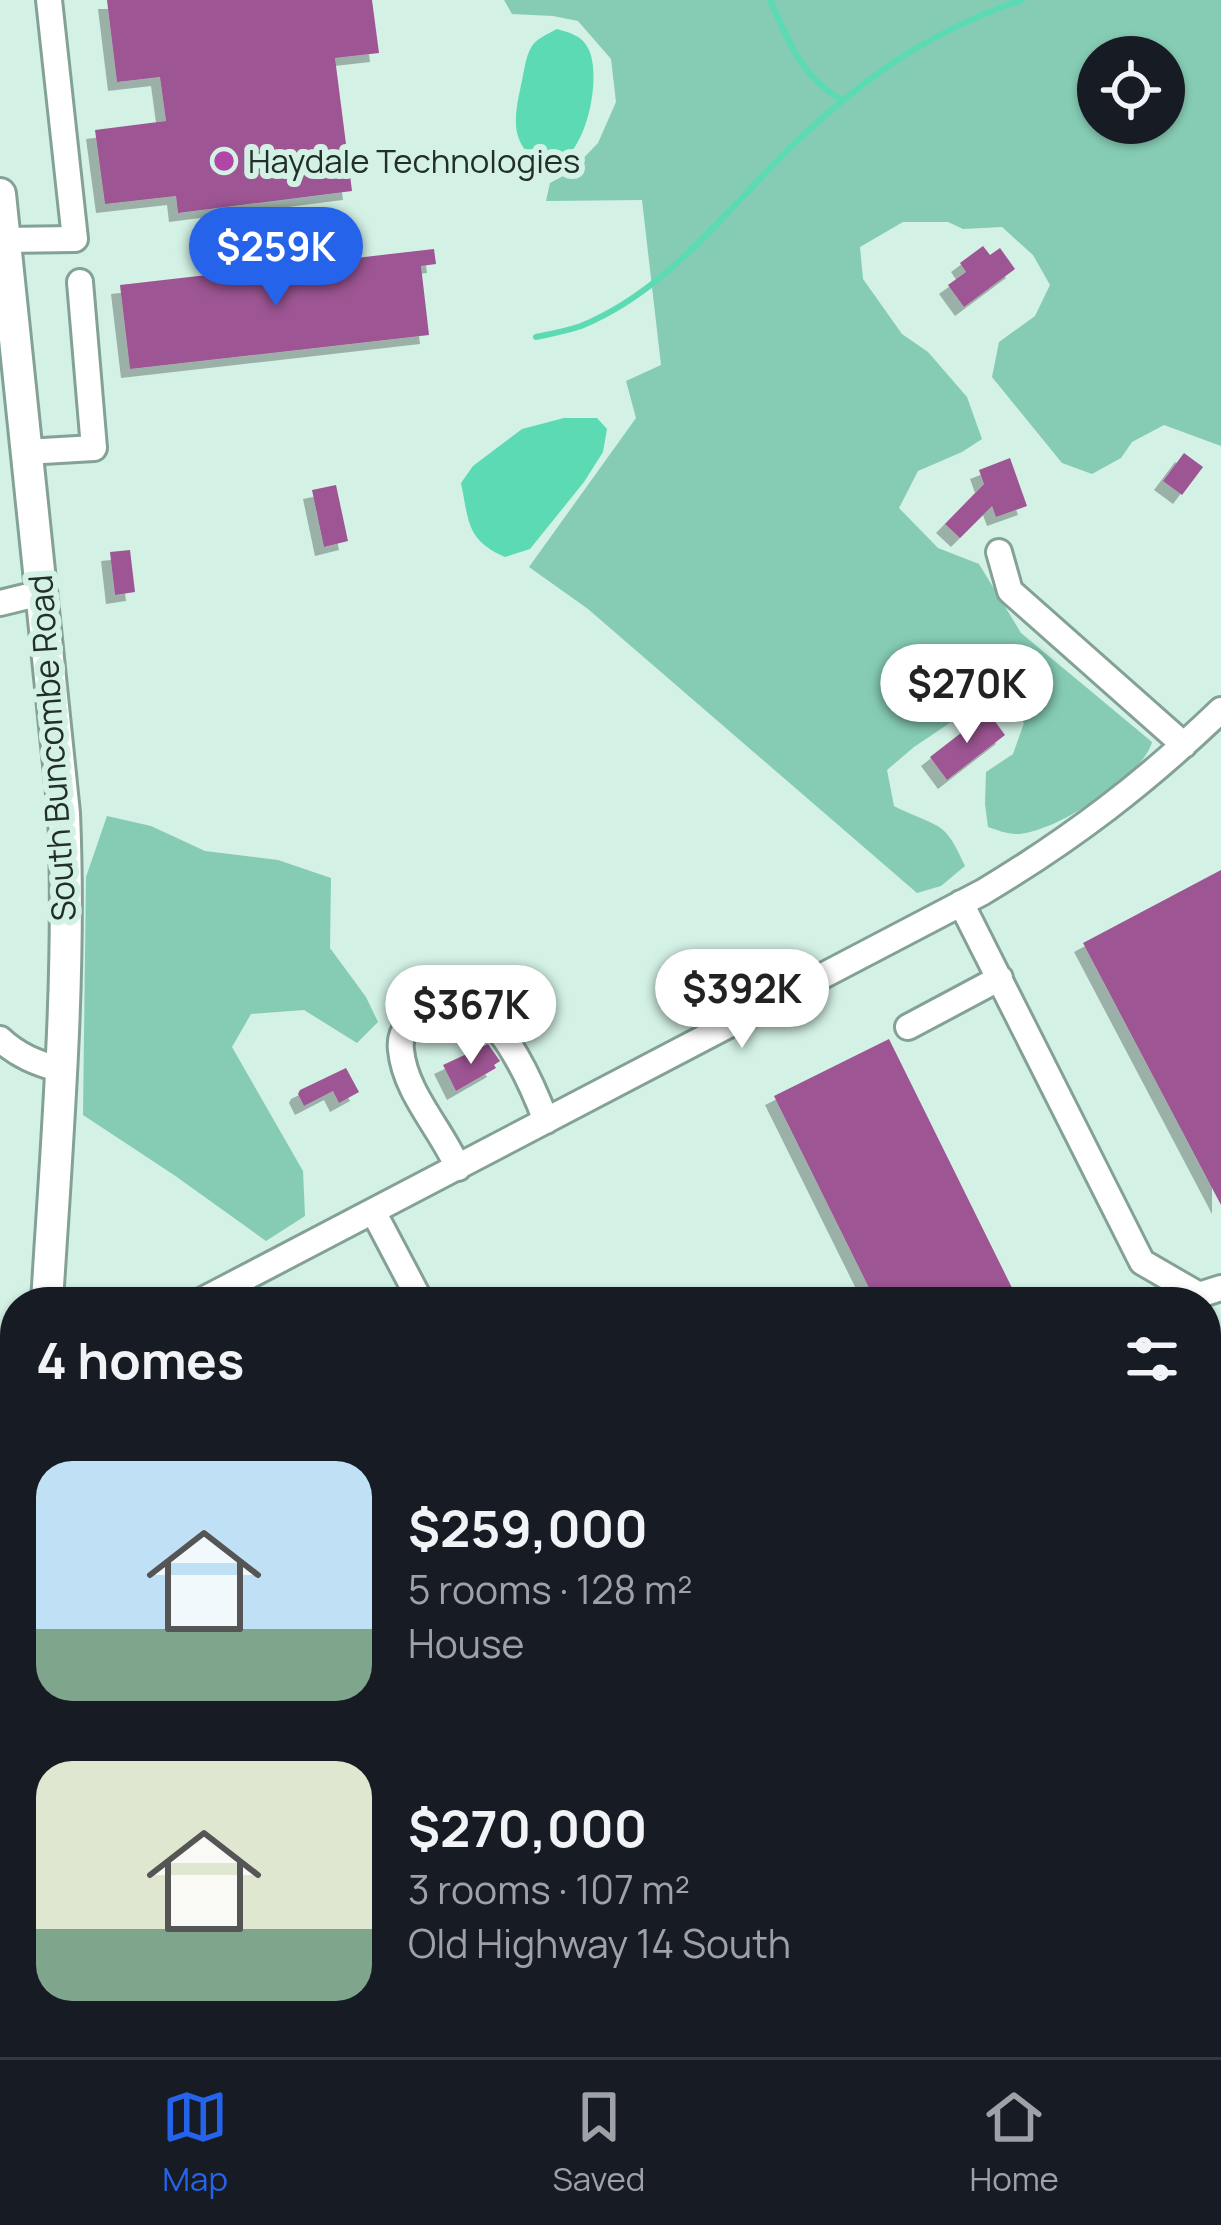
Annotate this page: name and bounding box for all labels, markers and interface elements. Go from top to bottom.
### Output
map controls [1077,36,1185,144]
button: locate [1077,36,1185,144]
place label: Haydale Technologies [248,138,580,183]
marker: Haydale Technologies [211,148,237,174]
pin: $259K [192,207,360,309]
text: $259K [216,219,336,273]
street label: South Buncombe Road [17,573,86,923]
pin: $270K [883,644,1051,746]
text: $270K [907,656,1027,710]
pin: $392K [658,949,826,1051]
text: $392K [682,961,802,1015]
pin: $367K [387,965,555,1067]
text: $367K [412,977,530,1031]
text: 4 homes [36,1325,244,1394]
icon: filters [1119,1326,1185,1392]
text: $259,000 [408,1493,648,1562]
icon: home [132,1509,276,1653]
text: 5 rooms · 128 m² [408,1562,693,1616]
text: House [408,1616,524,1670]
text: $270,000 [408,1793,647,1862]
icon: home [132,1809,276,1953]
text: 3 rooms · 107 m² [408,1862,690,1916]
text: Old Highway 14 South [408,1916,791,1970]
tab: Map [162,2084,228,2201]
tab: Saved [552,2084,645,2201]
tab: Home [970,2084,1059,2201]

